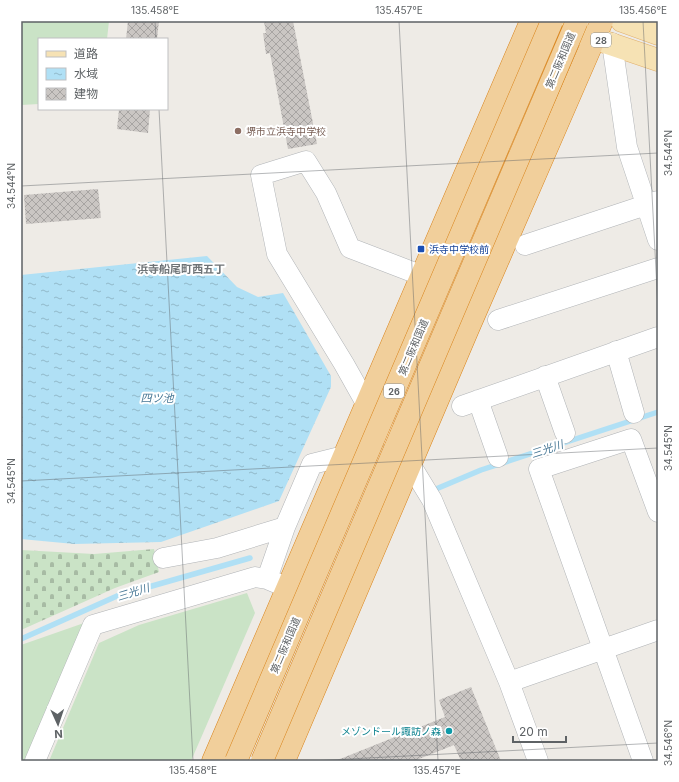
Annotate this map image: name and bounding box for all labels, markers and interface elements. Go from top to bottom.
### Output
text: 135.458°E [131,4,179,16]
text: 135.457°E [375,4,423,16]
text: 135.456°E [619,4,667,16]
street label: 第二阪和国道 [543,30,577,90]
road number: 28 [591,33,611,47]
legend [38,38,168,110]
text: 道路 [74,46,98,61]
text: 水域 [74,66,98,81]
text: 建物 [74,86,98,101]
place label: 堺市立浜寺中学校 [246,125,326,137]
marker: 堺市立浜寺中学校 [233,126,243,136]
text: 34.544°N [662,130,674,176]
text: 34.544°N [5,163,17,209]
place label: 浜寺中学校前 [429,243,489,255]
marker: 浜寺中学校前 [416,244,426,254]
district label: 浜寺船尾町西五丁 [137,262,225,276]
street label: 第二阪和国道 [396,317,430,377]
road number: 26 [384,384,404,398]
water label: 四ツ池 [141,391,174,405]
text: 34.545°N [662,425,674,471]
water label: 三光川 [529,437,566,461]
text: 34.545°N [5,458,17,504]
water label: 三光川 [115,580,152,604]
street label: 第二阪和国道 [268,615,302,675]
north arrow [38,704,78,744]
scale bar [513,718,566,744]
text: 34.546°N [662,720,674,766]
text: 20 m [519,724,548,739]
place label: メゾンドール諏訪ノ森 [341,725,441,737]
marker: メゾンドール諏訪ノ森 [444,726,454,736]
text: N [54,727,63,741]
text: 135.458°E [169,764,217,776]
text: 135.457°E [413,764,461,776]

